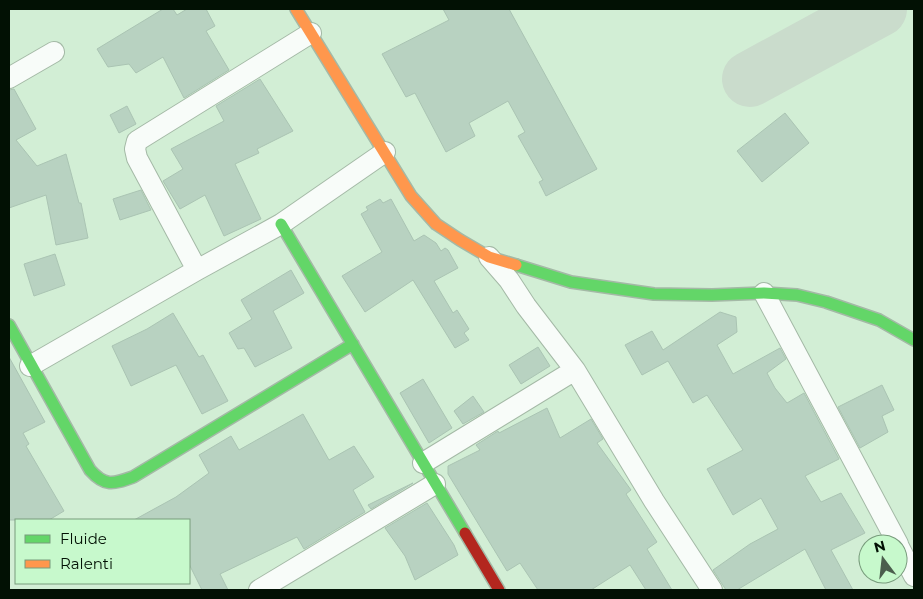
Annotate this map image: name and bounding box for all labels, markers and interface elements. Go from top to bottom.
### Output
legend [15,519,190,584]
text: Fluide [60,529,107,548]
north arrow [858,534,908,584]
text: N [872,536,887,557]
text: Ralenti [60,554,113,573]

